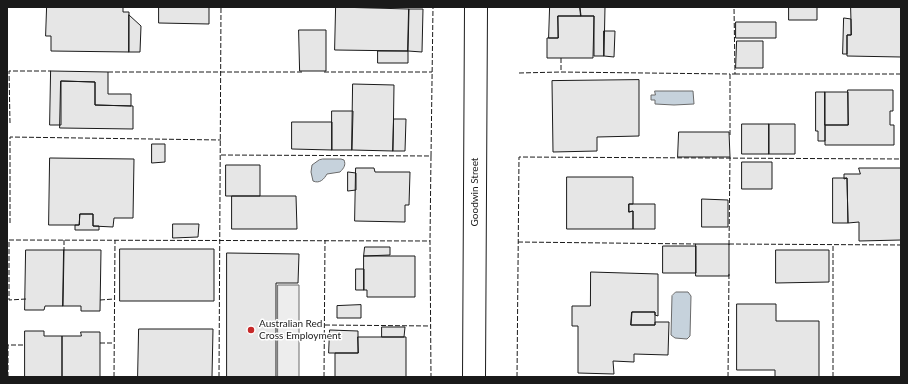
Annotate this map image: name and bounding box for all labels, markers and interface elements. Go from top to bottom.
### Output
street label: Goodwin Street [469,158,481,226]
place label: Australian Red Cross Employment [259,318,341,342]
marker: Australian Red Cross Employment [246,325,256,335]

